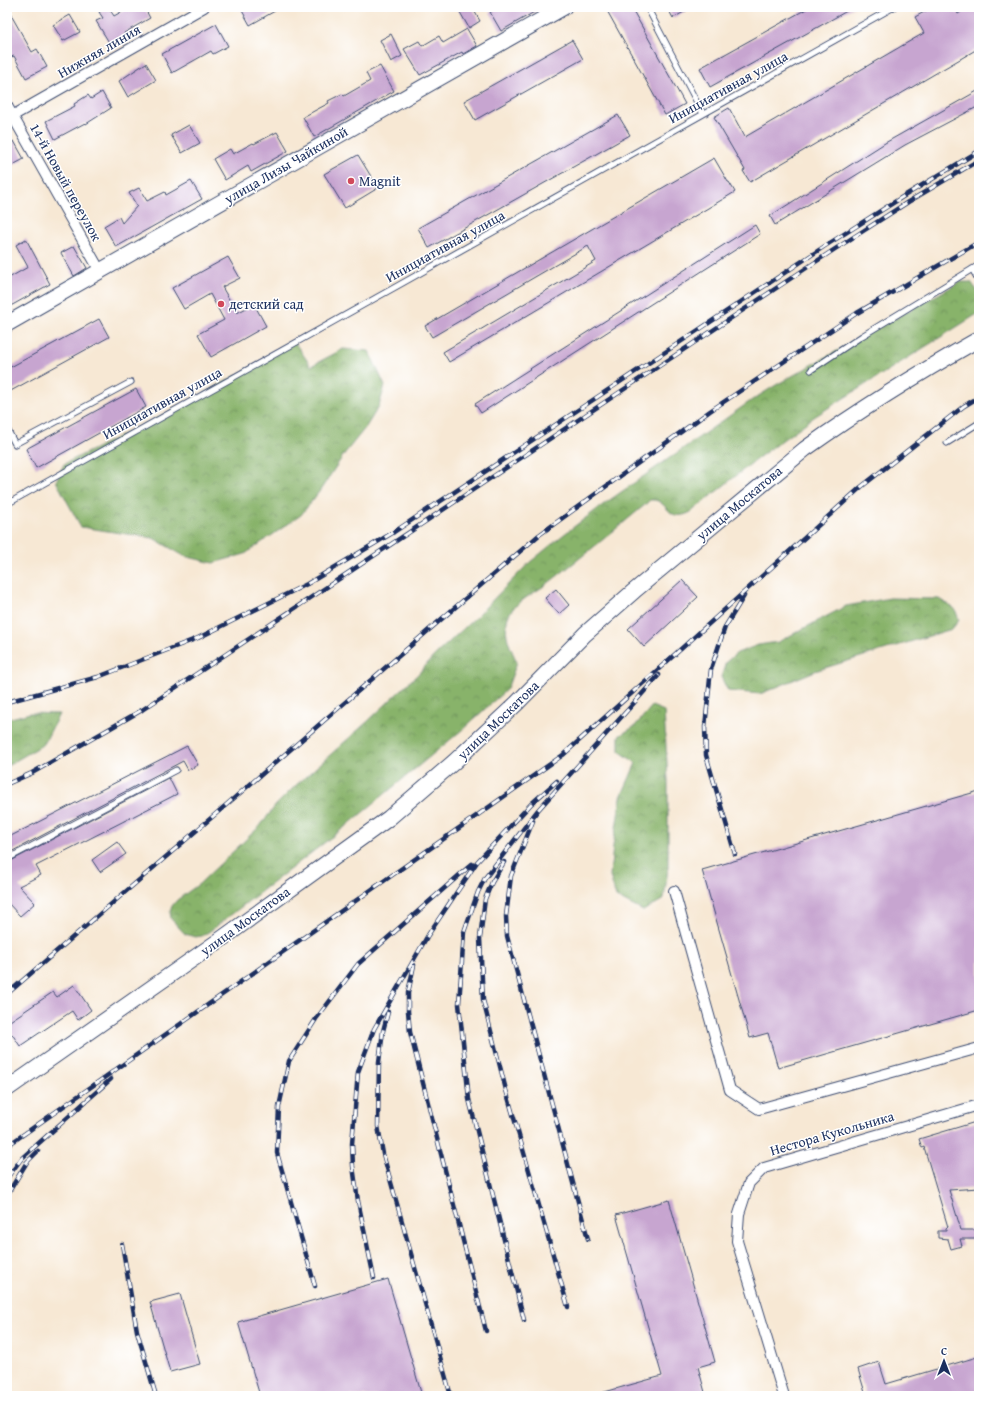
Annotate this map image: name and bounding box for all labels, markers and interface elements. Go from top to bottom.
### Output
street label: Нижняя линия [54,19,144,83]
street label: Инициативная улица [665,46,792,128]
street label: 14-й Новый переулок [25,119,107,245]
street label: улица Лизы Чайкиной [220,121,352,209]
place label: Magnit [359,171,401,191]
marker: Magnit [346,176,356,186]
street label: Инициативная улица [382,205,509,287]
place label: детский сад [229,294,304,314]
marker: детский сад [216,299,226,309]
street label: Инициативная улица [99,362,226,444]
street label: улица Москатова [691,461,787,546]
street label: улица Москатова [452,676,544,765]
street label: улица Москатова [195,881,294,961]
street label: Нестора Кукольника [768,1106,897,1160]
north arrow [924,1341,964,1381]
text: С [941,1343,947,1359]

